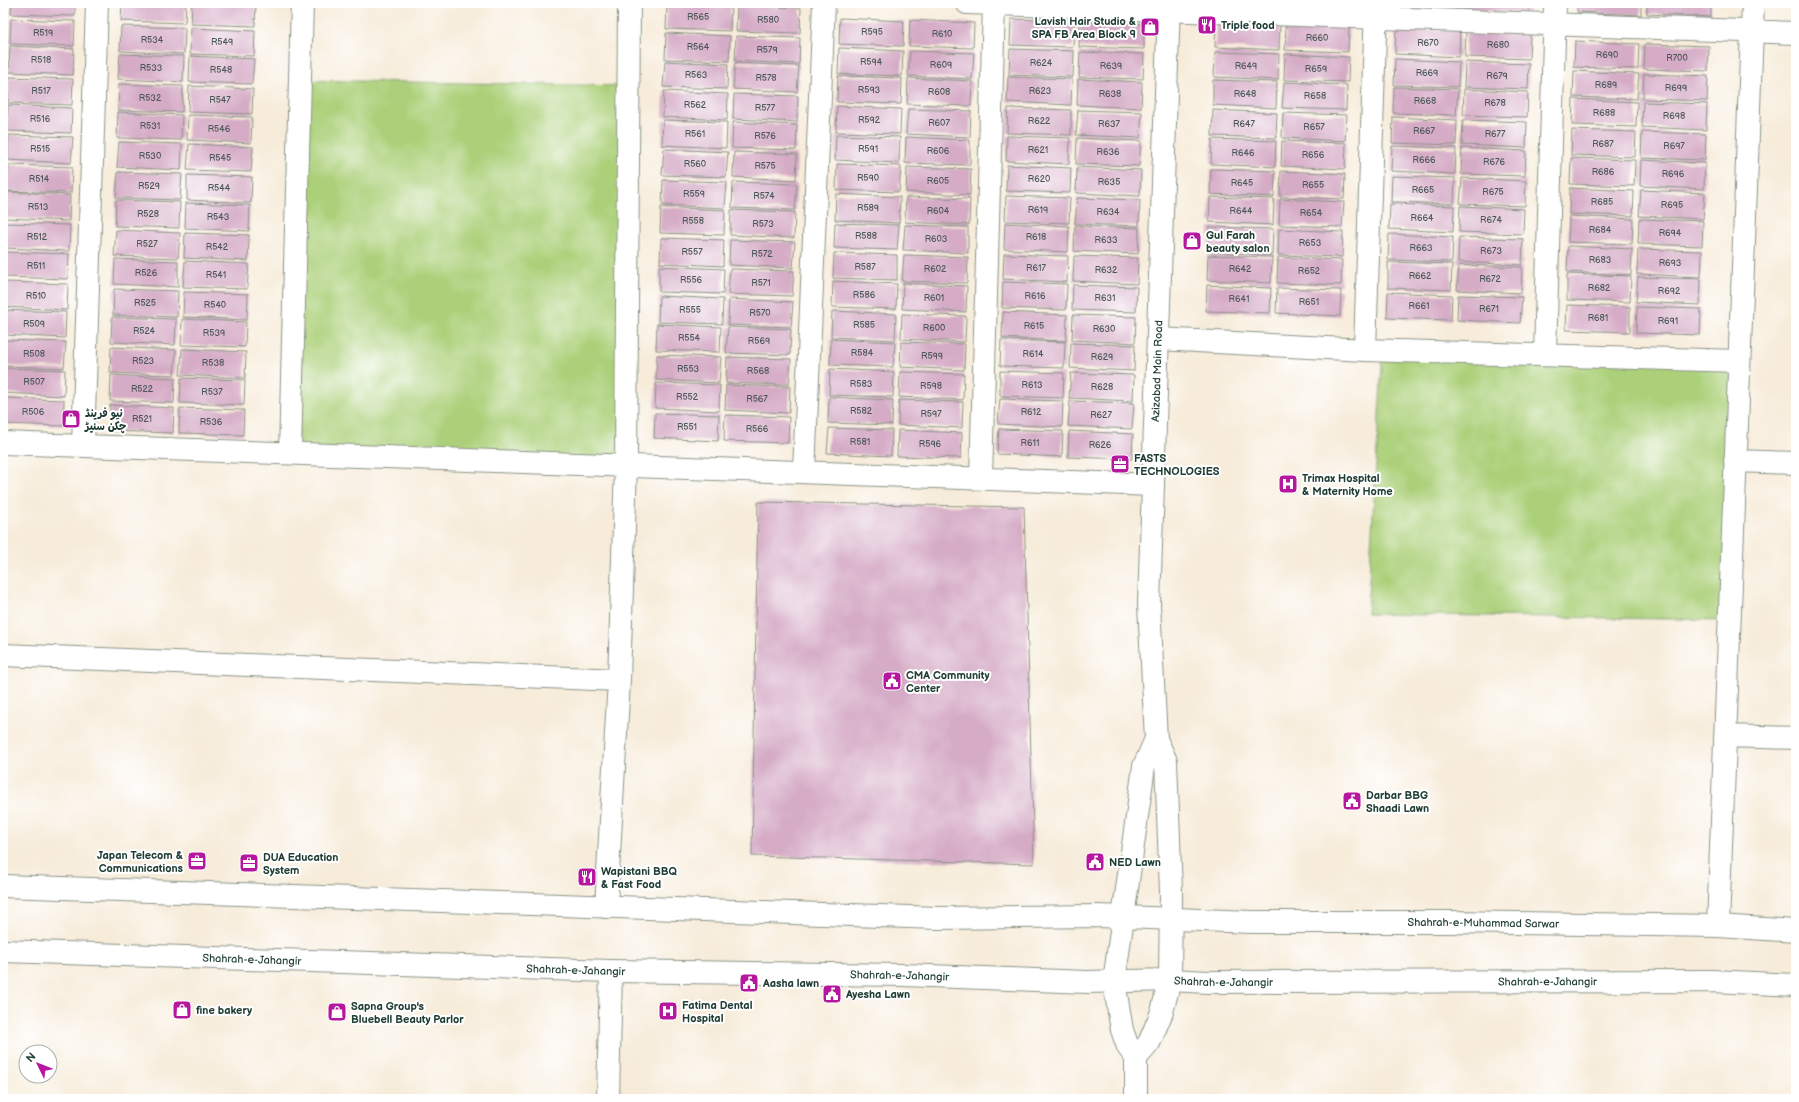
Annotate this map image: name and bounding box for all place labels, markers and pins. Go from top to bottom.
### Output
restaurant icon: Triple food [1196,14,1218,36]
place label: Lavish Hair Studio & SPA FB Area Block 9 [1032,15,1136,41]
shop icon: Lavish Hair Studio & SPA FB Area Block 9 [1139,16,1161,38]
place label: Triple food [1221,19,1275,32]
place label: Gul Farah beauty salon [1206,229,1270,255]
shop icon: Gul Farah beauty salon [1181,230,1203,252]
place label: نیو فرینڈ چکن سنیڑ [84,407,126,434]
shop icon: نیو فرینڈ چکن سنیڑ [60,408,82,430]
place label: FASTS TECHNOLOGIES [1134,452,1220,478]
office icon: FASTS TECHNOLOGIES [1109,453,1131,475]
place label: Trimax Hospital & Maternity Home [1302,472,1393,498]
hospital icon: Trimax Hospital & Maternity Home [1277,473,1299,495]
place label: CMA Community Center [906,669,990,695]
public building icon: CMA Community Center [881,670,903,692]
place label: Darbar BBG Shaadi Lawn [1366,789,1429,815]
public building icon: Darbar BBG Shaadi Lawn [1341,790,1363,812]
place label: Japan Telecom & Communications [97,849,184,875]
office icon: Japan Telecom & Communications [186,850,208,872]
place label: DUA Education System [263,851,338,877]
public building icon: NED Lawn [1084,851,1106,873]
office icon: DUA Education System [238,852,260,874]
place label: NED Lawn [1109,856,1161,869]
place label: Wapistani BBQ & Fast Food [601,865,677,891]
restaurant icon: Wapistani BBQ & Fast Food [576,866,598,888]
public building icon: Aasha lawn [738,972,760,994]
place label: Aasha lawn [762,977,819,990]
public building icon: Ayesha Lawn [821,983,843,1005]
place label: Ayesha Lawn [845,988,910,1001]
shop icon: fine bakery [171,999,193,1021]
place label: Fatima Dental Hospital [682,999,753,1025]
place label: Sapna Group's Bluebell Beauty Parlor [351,1000,464,1026]
hospital icon: Fatima Dental Hospital [657,1000,679,1022]
shop icon: Sapna Group's Bluebell Beauty Parlor [326,1001,348,1023]
place label: fine bakery [196,1004,252,1017]

